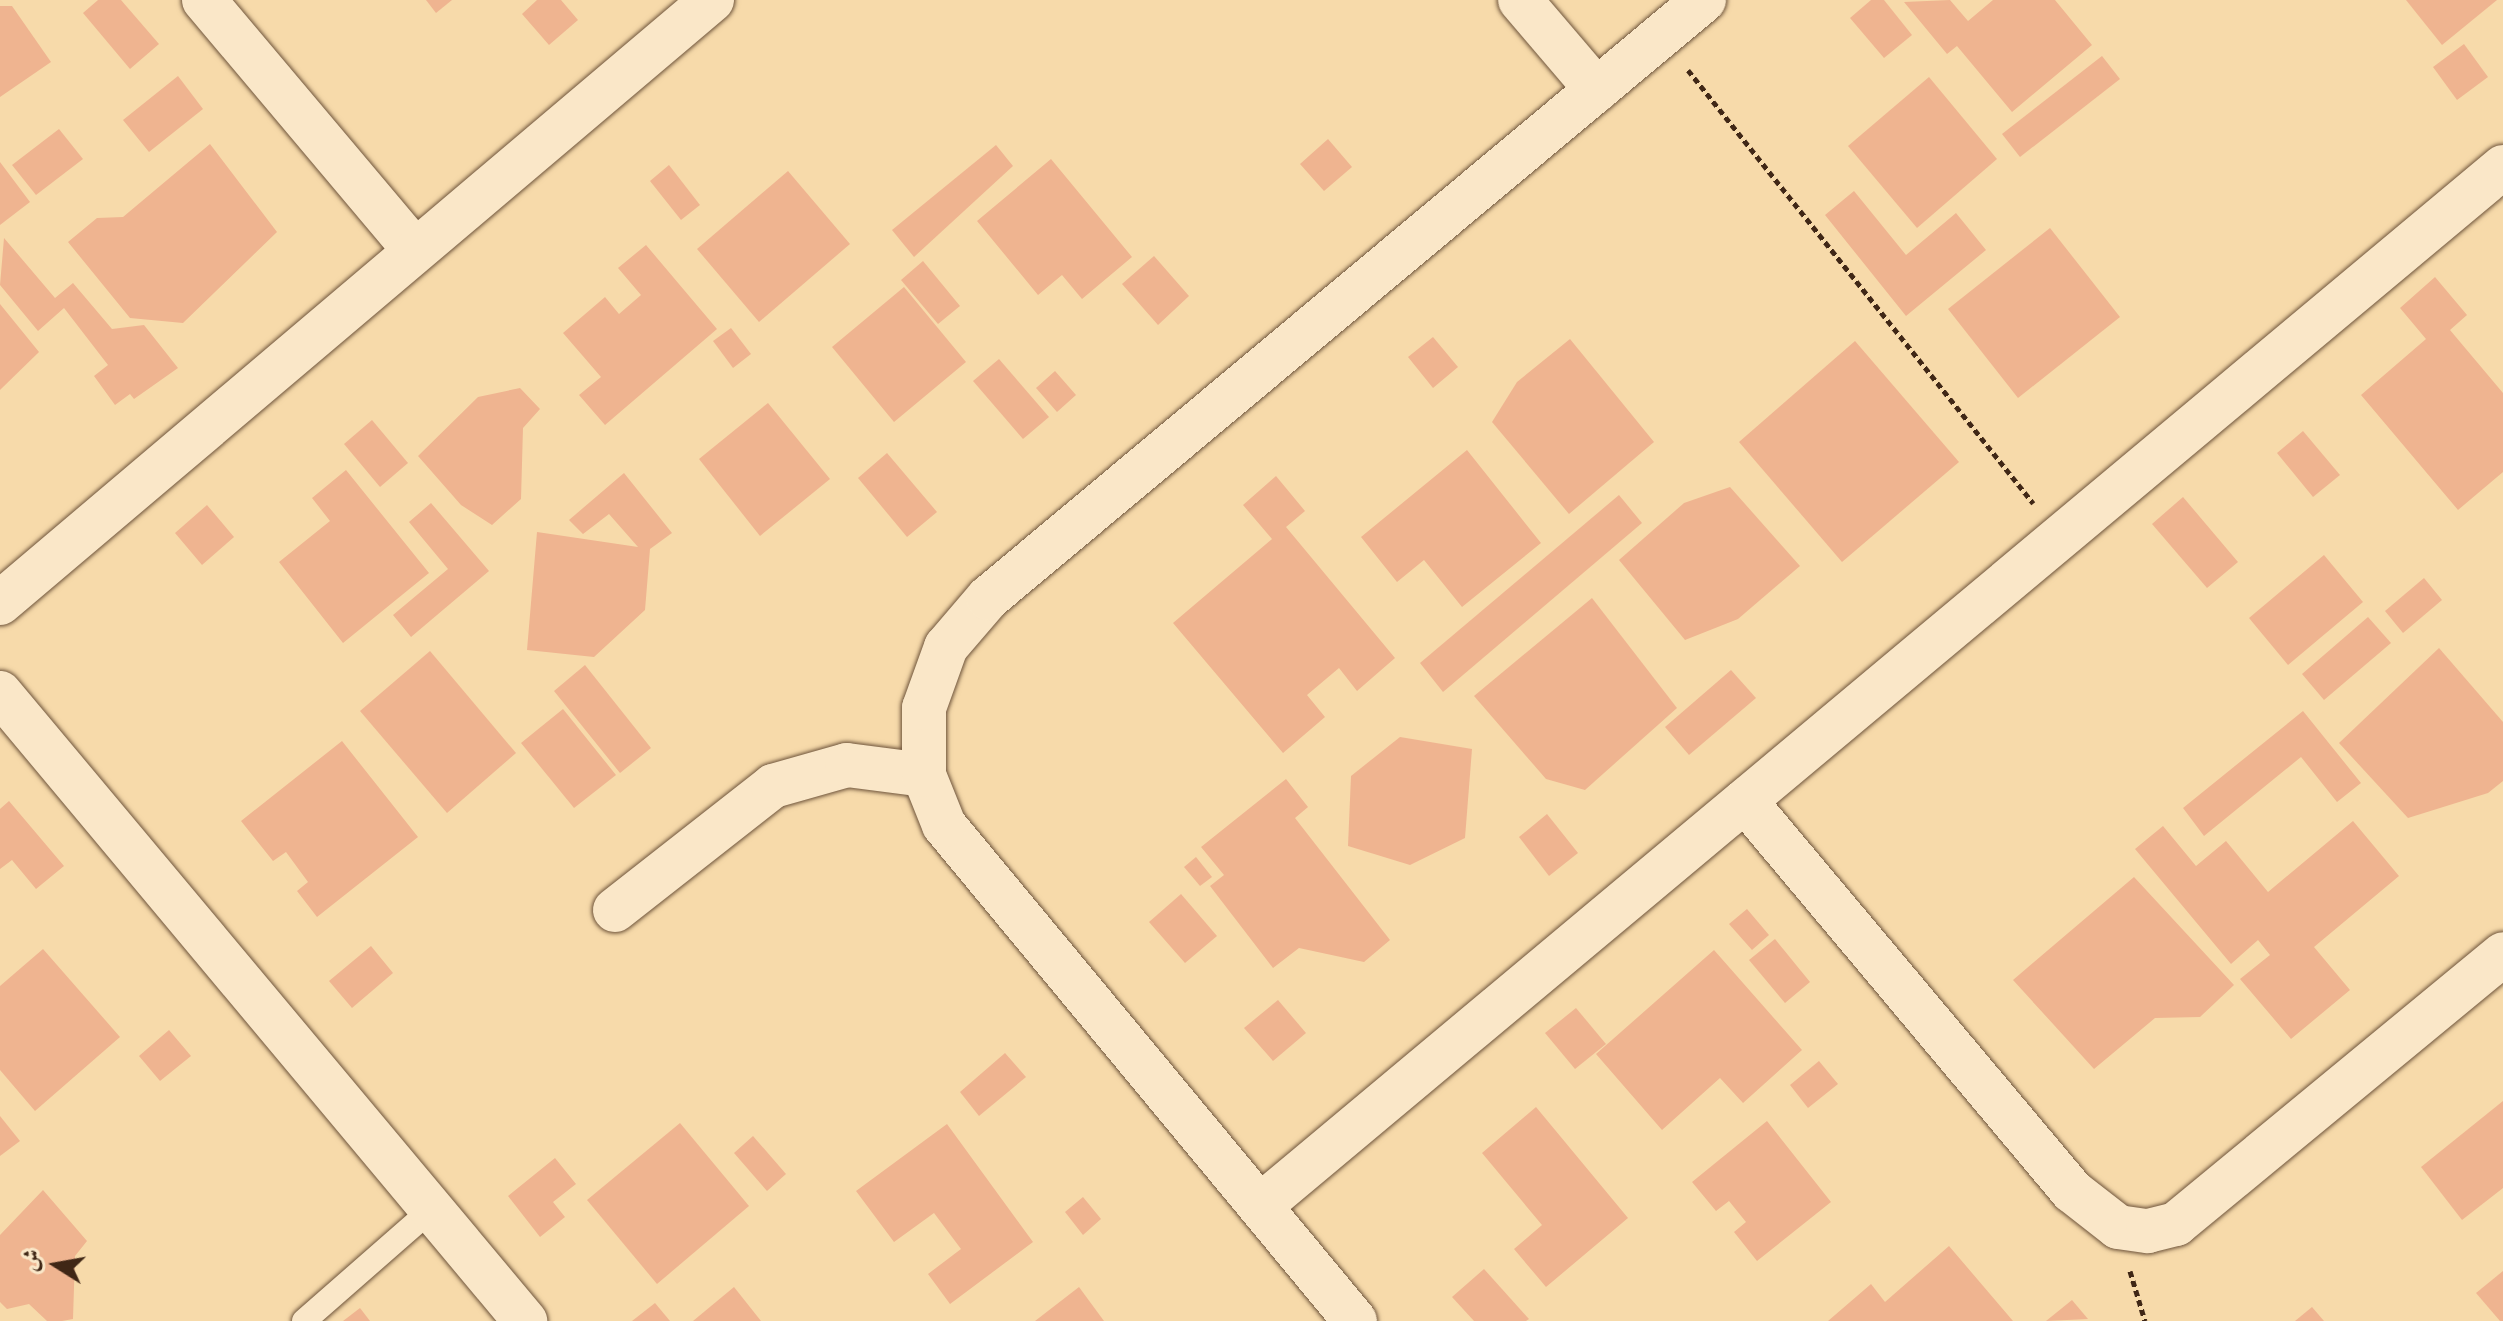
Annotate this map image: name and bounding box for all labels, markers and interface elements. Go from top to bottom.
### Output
north arrow [16,1225,96,1305]
text: ش [20,1248,45,1273]

